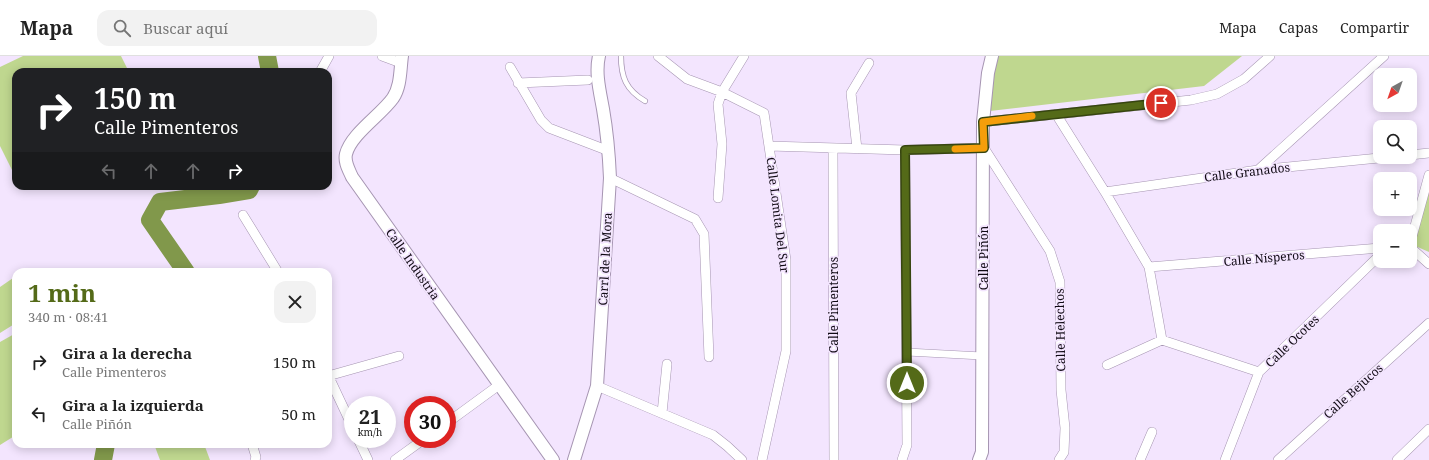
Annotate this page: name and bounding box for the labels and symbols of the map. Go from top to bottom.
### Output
north arrow [1373,68,1417,112]
pin [1144,86,1178,120]
street label: Calle Lomita Del Sur [762,156,794,274]
street label: Calle Granados [1203,158,1291,186]
street label: Carrl de la Mora [594,212,616,306]
street label: Calle Industria [382,225,444,304]
street label: Calle Piñón [975,225,992,290]
street label: Calle Nísperos [1223,246,1305,270]
street label: Calle Pimenteros [825,257,842,353]
street label: Calle Helechos [1051,288,1069,372]
street label: Calle Ocotes [1261,311,1323,371]
street label: Calle Bejucos [1320,360,1386,422]
position arrow [886,362,928,404]
speed limit sign: 30 [404,396,456,448]

